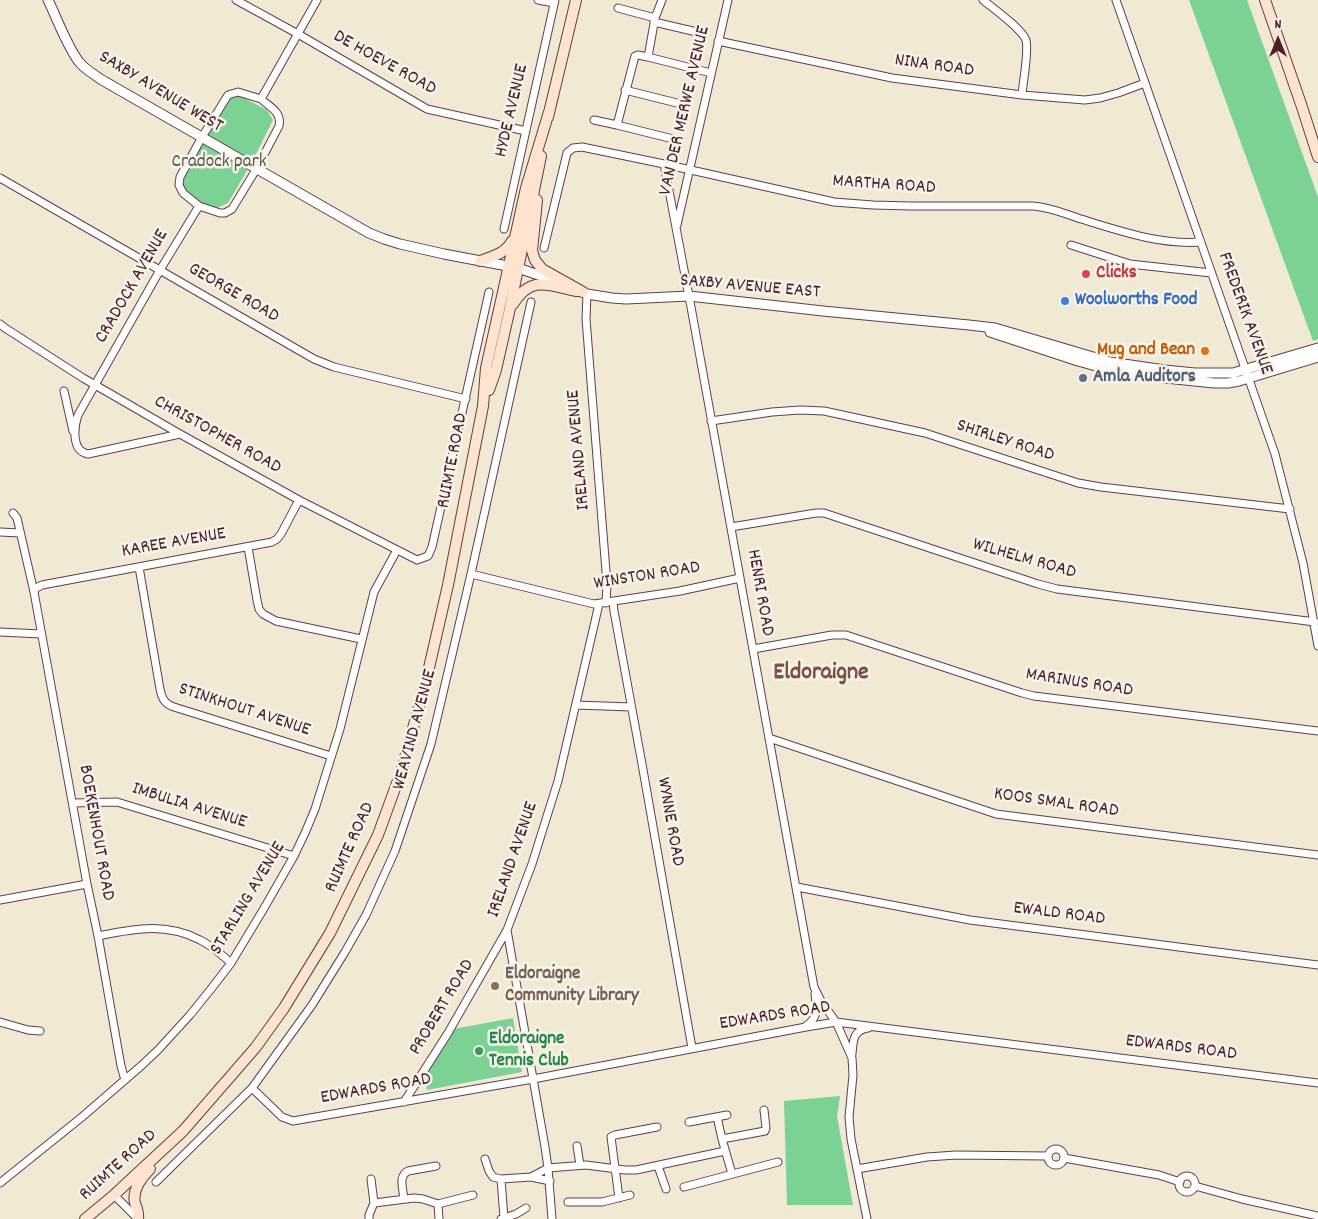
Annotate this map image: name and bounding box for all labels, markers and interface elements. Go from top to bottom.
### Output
north arrow [1253,15,1303,65]
text: N [1275,15,1281,35]
street label: VAN DER MERWE AVENUE [655,24,717,198]
street label: DE HOEVE ROAD [328,26,440,102]
street label: SAXBY AVENUE WEST [94,47,226,139]
street label: NINA ROAD [893,50,975,84]
street label: HYDE AVENUE [491,62,535,160]
park label: Cradock park [172,152,266,174]
street label: MARTHA ROAD [832,171,936,201]
street label: CRADOCK AVENUE [91,226,175,348]
street label: FREDERIK AVENUE [1211,250,1277,378]
street label: GEORGE ROAD [183,259,283,329]
place label: Clicks [1096,263,1137,285]
marker: Clicks [1080,268,1092,280]
street label: SAXBY AVENUE EAST [679,271,821,305]
place label: Woolworths Food [1075,290,1197,312]
marker: Woolworths Food [1059,295,1071,307]
place label: Mug and Bean [1097,340,1195,362]
marker: Mug and Bean [1199,345,1211,357]
place label: Amla Auditors [1093,367,1196,389]
marker: Amla Auditors [1077,372,1089,384]
street label: IRELAND AVENUE [563,389,597,511]
street label: CHRISTOPHER ROAD [149,392,285,480]
street label: RUIMTE ROAD [434,412,474,510]
street label: SHIRLEY ROAD [953,416,1057,468]
street label: KAREE AVENUE [120,524,228,564]
street label: WILHELM ROAD [970,534,1078,586]
street label: HENRI ROAD [740,548,778,638]
street label: WINSTON ROAD [592,557,702,597]
district label: Eldoraigne [773,661,869,689]
street label: MARINUS ROAD [1024,664,1134,704]
street label: WEAVIND AVENUE [389,667,443,793]
street label: STINKHOUT AVENUE [175,679,313,743]
street label: BOEKENHOUT ROAD [72,763,118,903]
street label: WYNNE ROAD [650,776,688,868]
street label: IMBULIA AVENUE [129,779,249,835]
street label: KOOS SMAL ROAD [992,784,1120,824]
street label: RUIMTE ROAD [321,799,381,897]
street label: IRELAND AVENUE [484,799,544,921]
street label: STARLING AVENUE [206,838,292,960]
street label: EWALD ROAD [1012,898,1106,932]
street label: PROBERT ROAD [405,956,481,1060]
place label: Eldoraigne Community Library [505,964,639,1008]
marker: Eldoraigne Community Library [489,980,501,992]
street label: EDWARDS ROAD [718,997,832,1037]
place label: Eldoraigne Tennis Club [489,1029,569,1073]
street label: EDWARDS ROAD [1124,1031,1238,1067]
marker: Eldoraigne Tennis Club [473,1045,485,1057]
street label: EDWARDS ROAD [319,1069,433,1111]
street label: RUIMTE ROAD [76,1125,162,1207]

